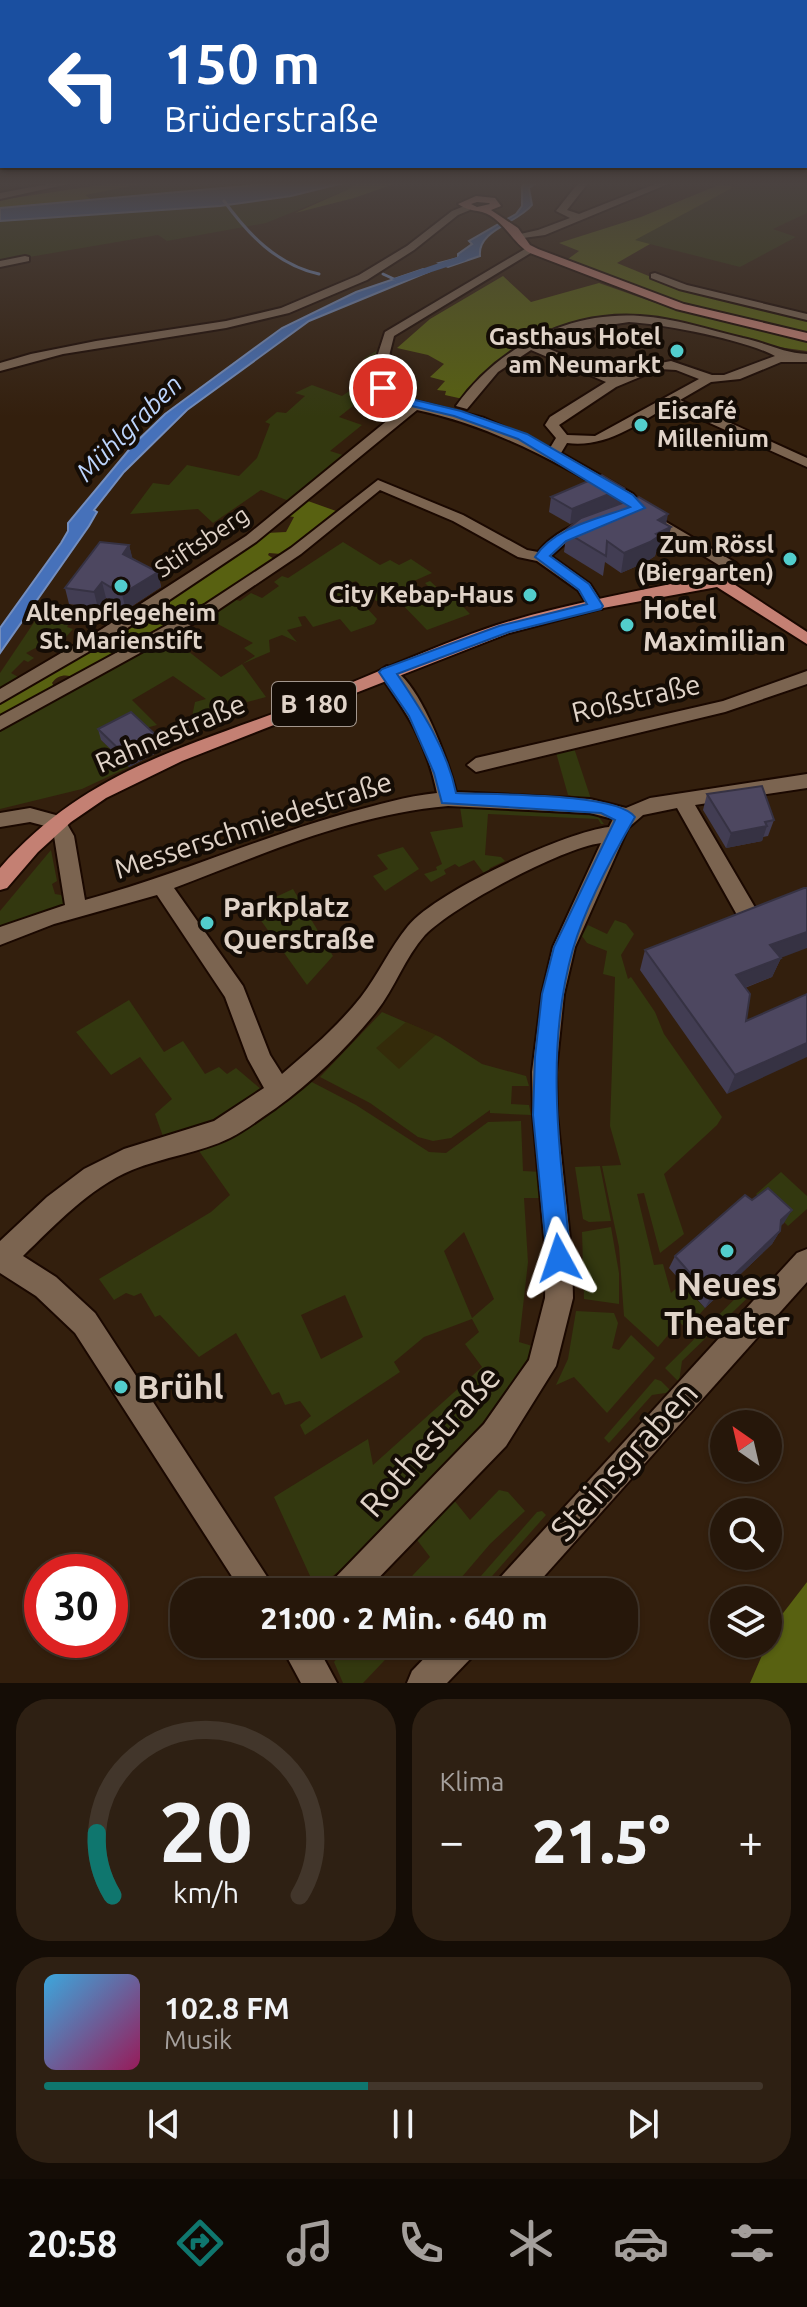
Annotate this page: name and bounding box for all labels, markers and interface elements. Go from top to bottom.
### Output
icon: left [32,32,136,136]
text: 150 m [164,32,320,95]
text: Brüderstraße [164,98,379,139]
place label: Gasthaus Hotel am Neumarkt [489,323,661,378]
marker: Gasthaus Hotel am Neumarkt [668,342,686,360]
pin [349,354,417,422]
icon: arrive [361,366,405,410]
water label: Mühlgraben [70,369,187,486]
place label: Eiscafé Millenium [657,397,769,452]
marker: Eiscafé Millenium [632,416,650,434]
street label: Stiftsberg [150,500,254,583]
place label: Zum Rössl (Biergarten) [637,531,774,586]
marker: Zum Rössl (Biergarten) [781,550,799,568]
marker: Altenpflegeheim St. Marienstift [112,577,130,595]
place label: City Kebap-Haus [328,581,514,608]
marker: City Kebap-Haus [521,586,539,604]
place label: Hotel Maximilian [643,593,786,656]
place label: Altenpflegeheim St. Marienstift [26,599,216,654]
marker: Hotel Maximilian [618,616,636,634]
street label: Roßstraße [569,668,703,727]
road number: B 180 [272,682,356,726]
street label: Rahnestraße [90,687,249,778]
street label: Messerschmiedestraße [110,765,396,884]
place label: Parkplatz Querstraße [223,891,375,954]
marker: Parkplatz Querstraße [198,914,216,932]
position arrow [517,1216,601,1300]
marker: Neues Theater [718,1242,736,1260]
place label: Neues Theater [664,1264,790,1341]
street label: Rothestraße [351,1357,507,1524]
place label: Brühl [137,1367,224,1405]
street label: Steinsgraben [542,1373,704,1547]
marker: Brühl [112,1378,130,1396]
north arrow [710,1410,782,1482]
map controls [710,1410,782,1658]
button: search [710,1498,782,1570]
speed limit sign: 30 [24,1554,128,1658]
button: layers [710,1586,782,1658]
text: 21:00 · 2 Min. · 640 m [260,1601,548,1635]
text: Klima [440,1767,504,1796]
text: 20 [159,1784,253,1878]
text: 21.5° [532,1807,670,1874]
text: − [440,1816,464,1865]
text: + [738,1816,763,1865]
text: km/h [173,1876,239,1908]
text: 102.8 FM [164,1991,290,2025]
text: Musik [164,2025,232,2054]
icon: previous [142,2102,186,2146]
icon: pause [381,2102,425,2146]
icon: next [621,2102,665,2146]
icon: directions [172,2215,228,2271]
icon: music [282,2215,338,2271]
icon: phone [393,2215,449,2271]
icon: climate [503,2215,559,2271]
icon: car [613,2215,669,2271]
icon: filters [724,2215,780,2271]
text: 20:58 [27,2223,117,2264]

